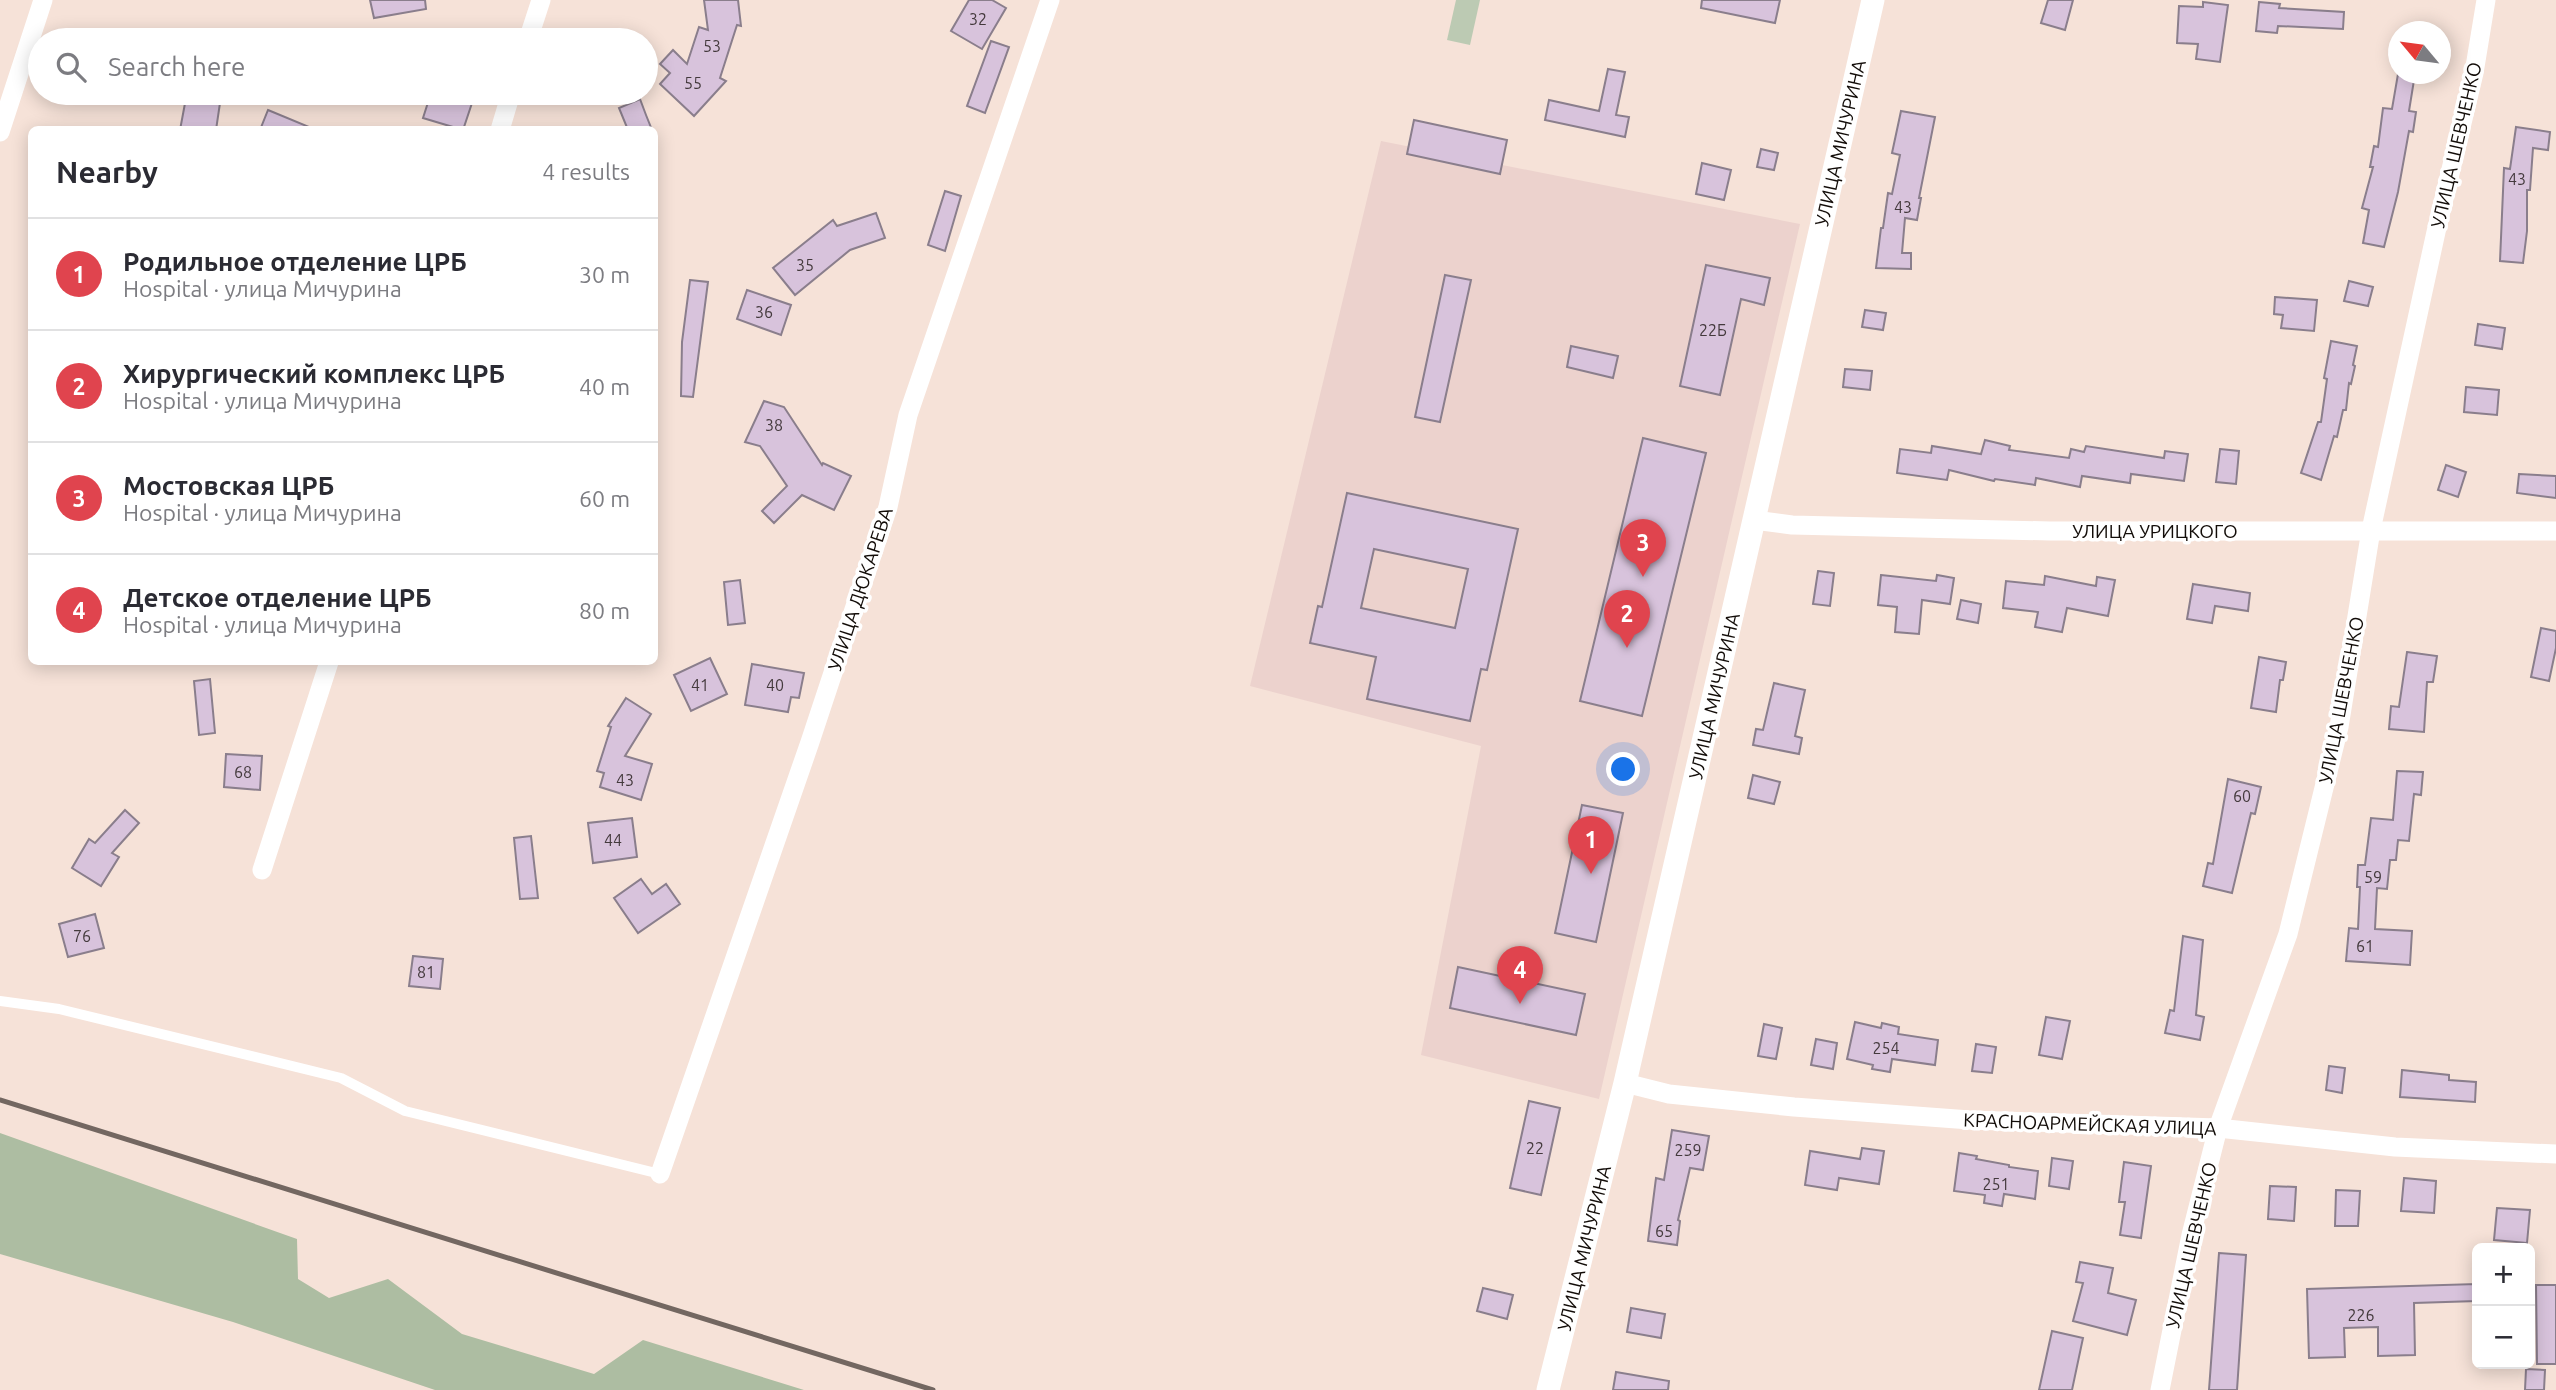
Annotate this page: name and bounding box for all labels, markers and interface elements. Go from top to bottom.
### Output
house number: 32 [969,10,987,28]
north arrow [2388,21,2451,84]
search box [28,28,658,105]
house number: 53 [703,37,721,55]
icon: search [52,48,90,86]
text: Search here [108,52,245,81]
street label: УЛИЦА МИЧУРИНА [1810,57,1870,228]
street label: УЛИЦА ШЕВЧЕНКО [2426,60,2486,230]
house number: 55 [684,74,702,92]
text: Nearby [56,155,158,189]
text: 4 results [542,159,630,184]
house number: 43 [2508,170,2526,188]
house number: 43 [1894,198,1912,216]
text: Родильное отделение ЦРБ [123,247,467,276]
house number: 35 [796,256,814,274]
text: 1 [73,262,85,287]
text: 30 m [579,262,630,287]
text: Hospital · улица Мичурина [123,276,402,301]
house number: 36 [755,303,773,321]
house number: 22Б [1699,321,1727,339]
text: Хирургический комплекс ЦРБ [123,359,505,388]
text: 2 [73,374,85,399]
text: 40 m [579,374,630,399]
text: Hospital · улица Мичурина [123,388,402,413]
house number: 38 [765,416,783,434]
text: Мостовская ЦРБ [123,471,334,500]
text: 3 [73,486,85,511]
text: 60 m [579,486,630,511]
text: Hospital · улица Мичурина [123,500,402,525]
street label: УЛИЦА ДЮКАРЕВА [823,504,897,673]
pin: 3 [1620,519,1666,577]
street label: УЛИЦА УРИЦКОГО [2072,520,2238,542]
text: Детское отделение ЦРБ [123,583,432,612]
pin: 2 [1604,590,1650,648]
text: 4 [73,598,85,623]
text: 80 m [579,598,630,623]
street label: УЛИЦА МИЧУРИНА [1684,610,1744,781]
text: Hospital · улица Мичурина [123,612,402,637]
street label: УЛИЦА ШЕВЧЕНКО [2314,615,2368,785]
house number: 41 [691,676,709,694]
house number: 40 [766,676,784,694]
your location [1606,752,1640,786]
house number: 68 [234,763,252,781]
house number: 43 [616,771,634,789]
house number: 60 [2233,787,2251,805]
pin: 1 [1568,816,1614,874]
house number: 44 [604,831,622,849]
house number: 59 [2364,868,2382,886]
house number: 76 [73,927,91,945]
house number: 61 [2356,937,2374,955]
pin: 4 [1497,946,1543,1004]
house number: 81 [417,963,435,981]
house number: 254 [1872,1039,1900,1057]
street label: КРАСНОАРМЕЙСКАЯ УЛИЦА [1963,1109,2218,1139]
house number: 22 [1526,1139,1544,1157]
house number: 259 [1674,1141,1702,1159]
street label: УЛИЦА ШЕВЧЕНКО [2161,1160,2221,1330]
street label: УЛИЦА МИЧУРИНА [1553,1162,1615,1333]
house number: 251 [1982,1175,2010,1193]
house number: 65 [1655,1222,1673,1240]
map controls [2472,1243,2535,1369]
button: + [2472,1243,2535,1306]
house number: 226 [2347,1306,2375,1324]
button: − [2472,1306,2535,1369]

